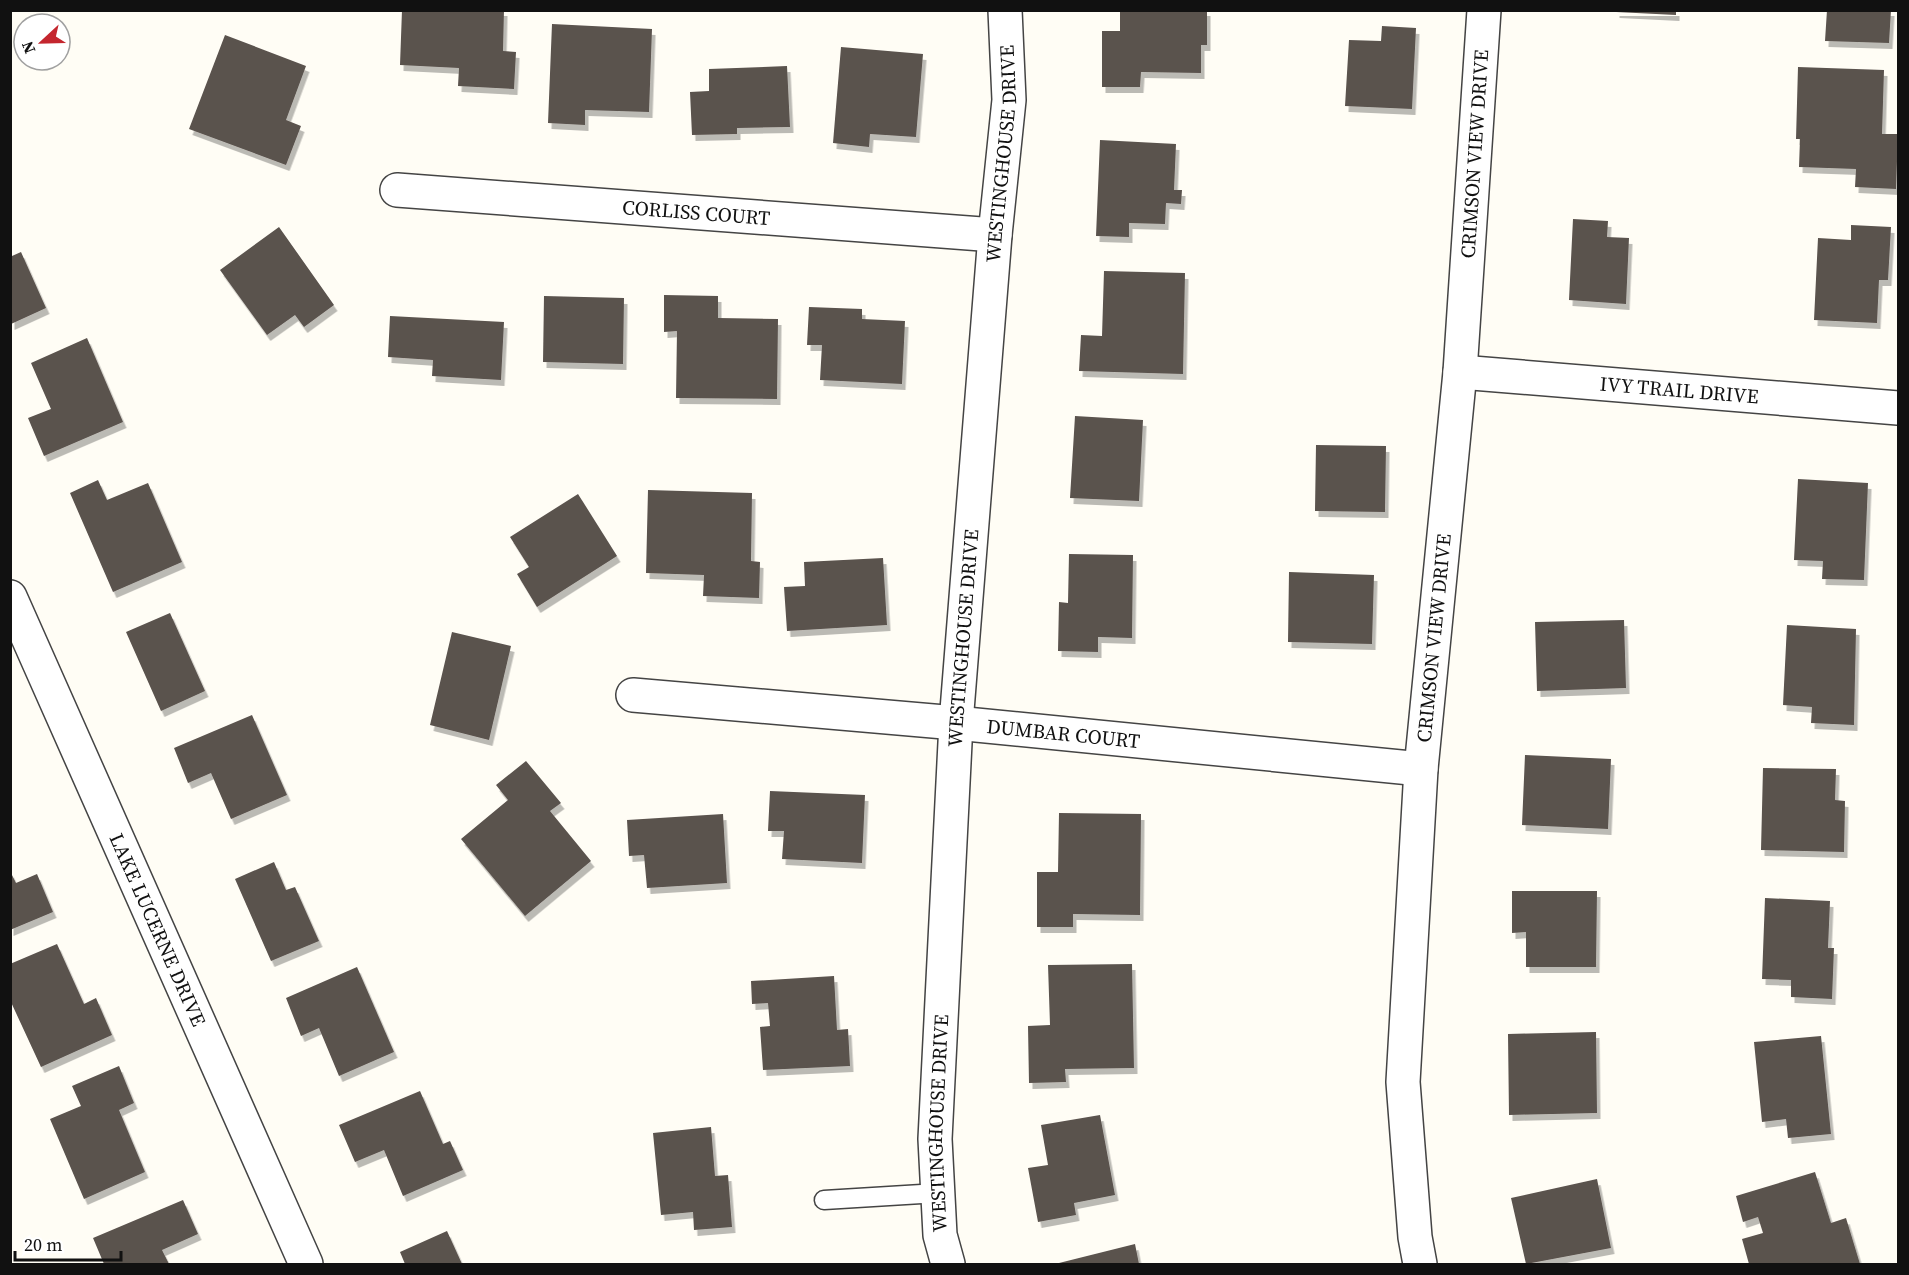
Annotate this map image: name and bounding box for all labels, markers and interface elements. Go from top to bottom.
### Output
north arrow [12,12,72,72]
text: N [16,38,40,57]
street label: WESTINGHOUSE DRIVE [979,44,1023,263]
street label: CRIMSON VIEW DRIVE [1454,48,1495,259]
street label: CORLISS COURT [621,193,771,232]
street label: IVY TRAIL DRIVE [1599,370,1760,410]
street label: WESTINGHOUSE DRIVE [941,528,985,748]
street label: CRIMSON VIEW DRIVE [1410,533,1458,744]
street label: DUMBAR COURT [985,712,1141,755]
street label: LAKE LUCERNE DRIVE [103,829,213,1031]
street label: WESTINGHOUSE DRIVE [921,1014,955,1233]
scale bar [15,1224,122,1262]
text: 20 m [24,1232,62,1257]

